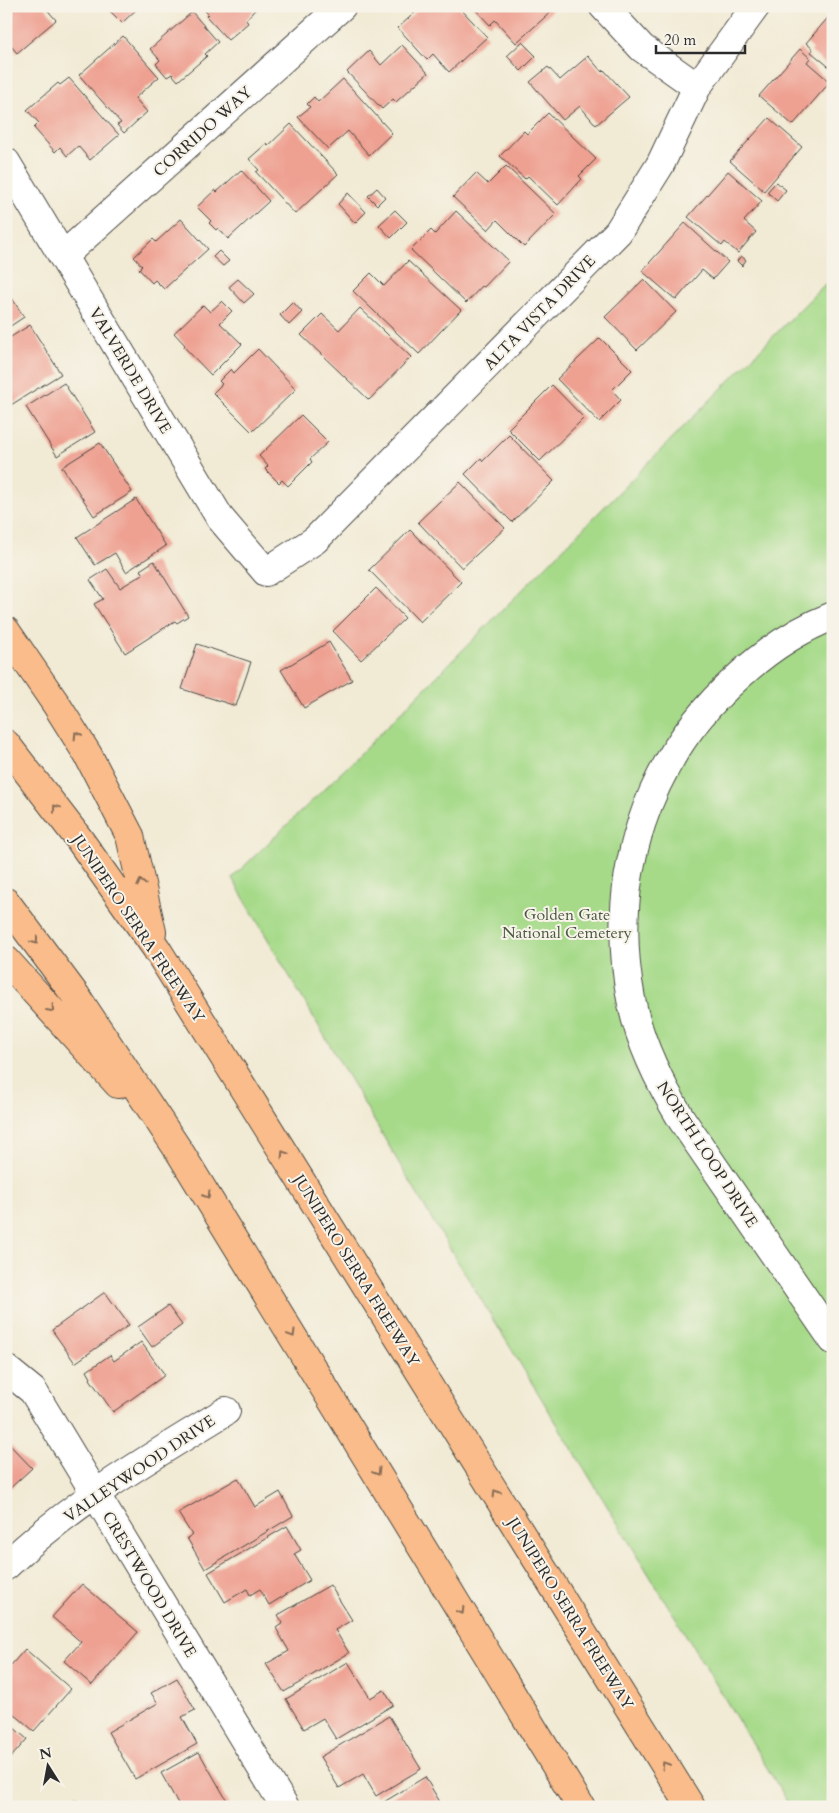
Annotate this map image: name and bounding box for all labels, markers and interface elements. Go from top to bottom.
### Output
scale bar [656,22,745,54]
text: 20 m [664,30,696,50]
street label: CORRIDO WAY [149,81,257,182]
street label: ALTA VISTA DRIVE [479,250,601,375]
street label: VALVERDE DRIVE [84,303,177,438]
one-way arrow [73,732,83,741]
one-way arrow [53,804,62,814]
street label: JUNIPERO SERRA FREEWAY [66,828,210,1027]
one-way arrow [136,879,147,888]
park label: Golden Gate National Cemetery [502,904,633,944]
one-way arrow [30,935,38,944]
one-way arrow [45,1003,54,1012]
street label: NORTH LOOP DRIVE [652,1077,763,1232]
one-way arrow [281,1150,291,1159]
street label: JUNIPERO SERRA FREEWAY [287,1169,425,1371]
one-way arrow [201,1190,211,1199]
one-way arrow [286,1328,296,1337]
street label: VALLEYWOOD DRIVE [60,1410,220,1528]
one-way arrow [370,1467,380,1476]
one-way arrow [493,1490,503,1499]
street label: CRESTWOOD DRIVE [97,1507,202,1662]
street label: JUNIPERO SERRA FREEWAY [501,1512,639,1714]
one-way arrow [455,1606,465,1615]
north arrow [22,1740,72,1790]
text: N [38,1743,53,1764]
one-way arrow [662,1762,671,1771]

